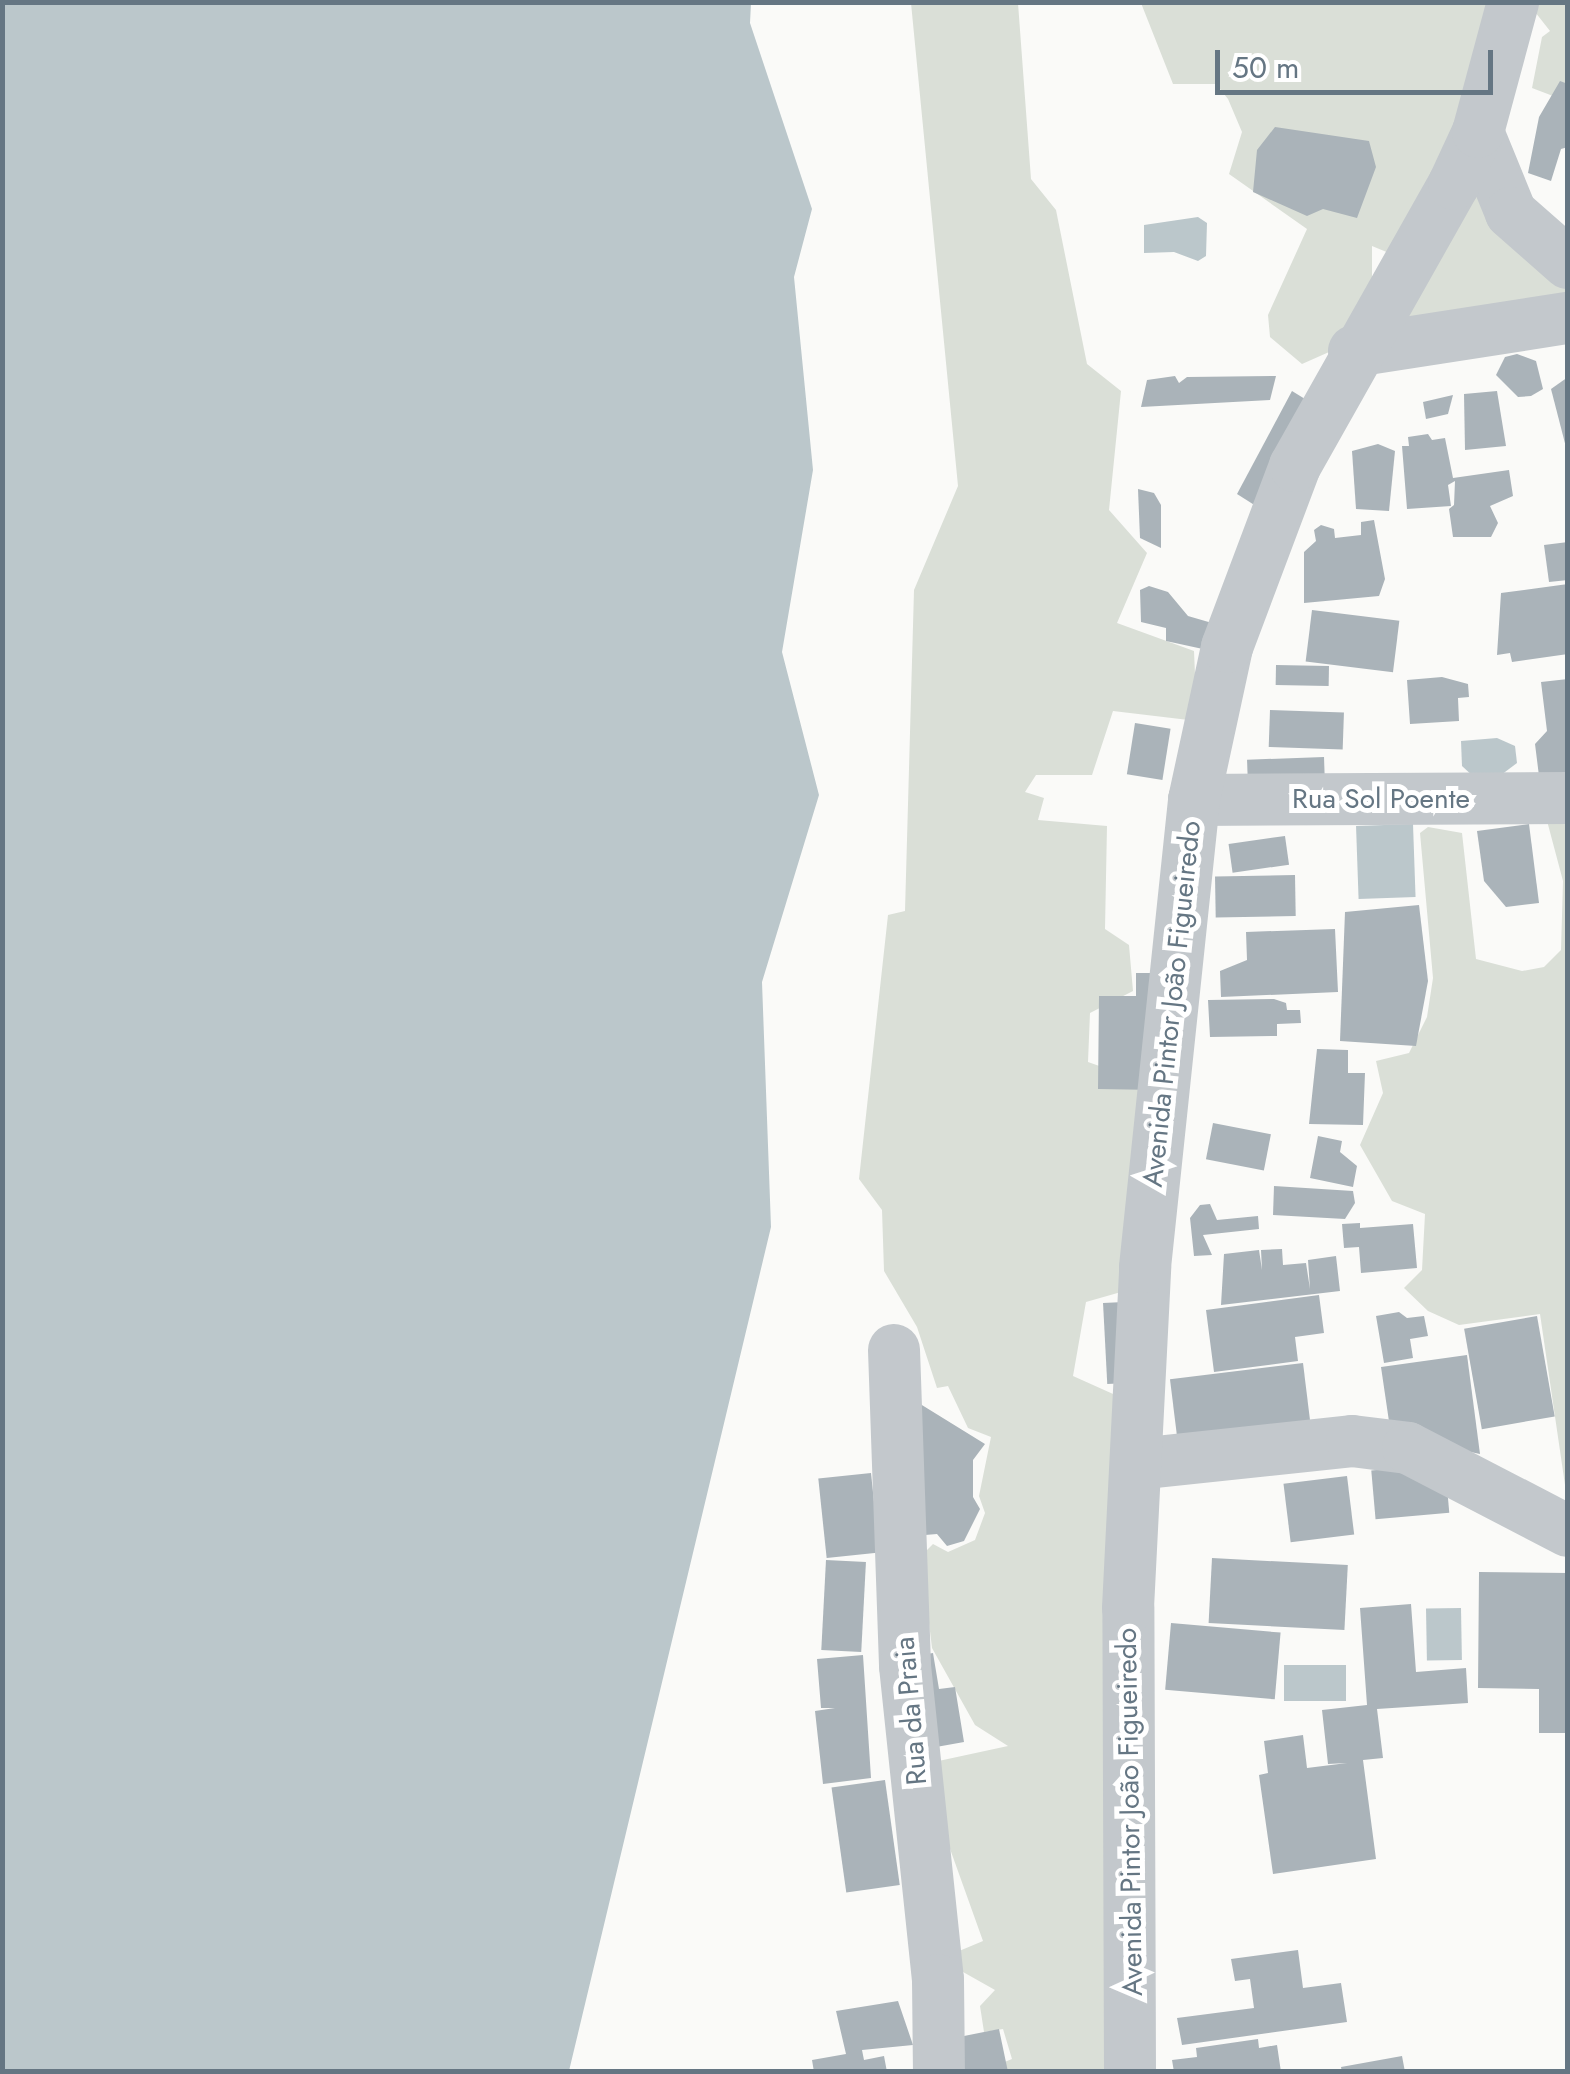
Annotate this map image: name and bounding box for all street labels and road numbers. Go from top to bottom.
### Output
street label: Rua Sol Poente [1292,782,1470,816]
street label: Avenida Pintor João Figueiredo [1136,819,1208,1189]
street label: Avenida Pintor João Figueiredo [1110,1628,1150,1996]
street label: Rua da Praia [888,1635,934,1787]

